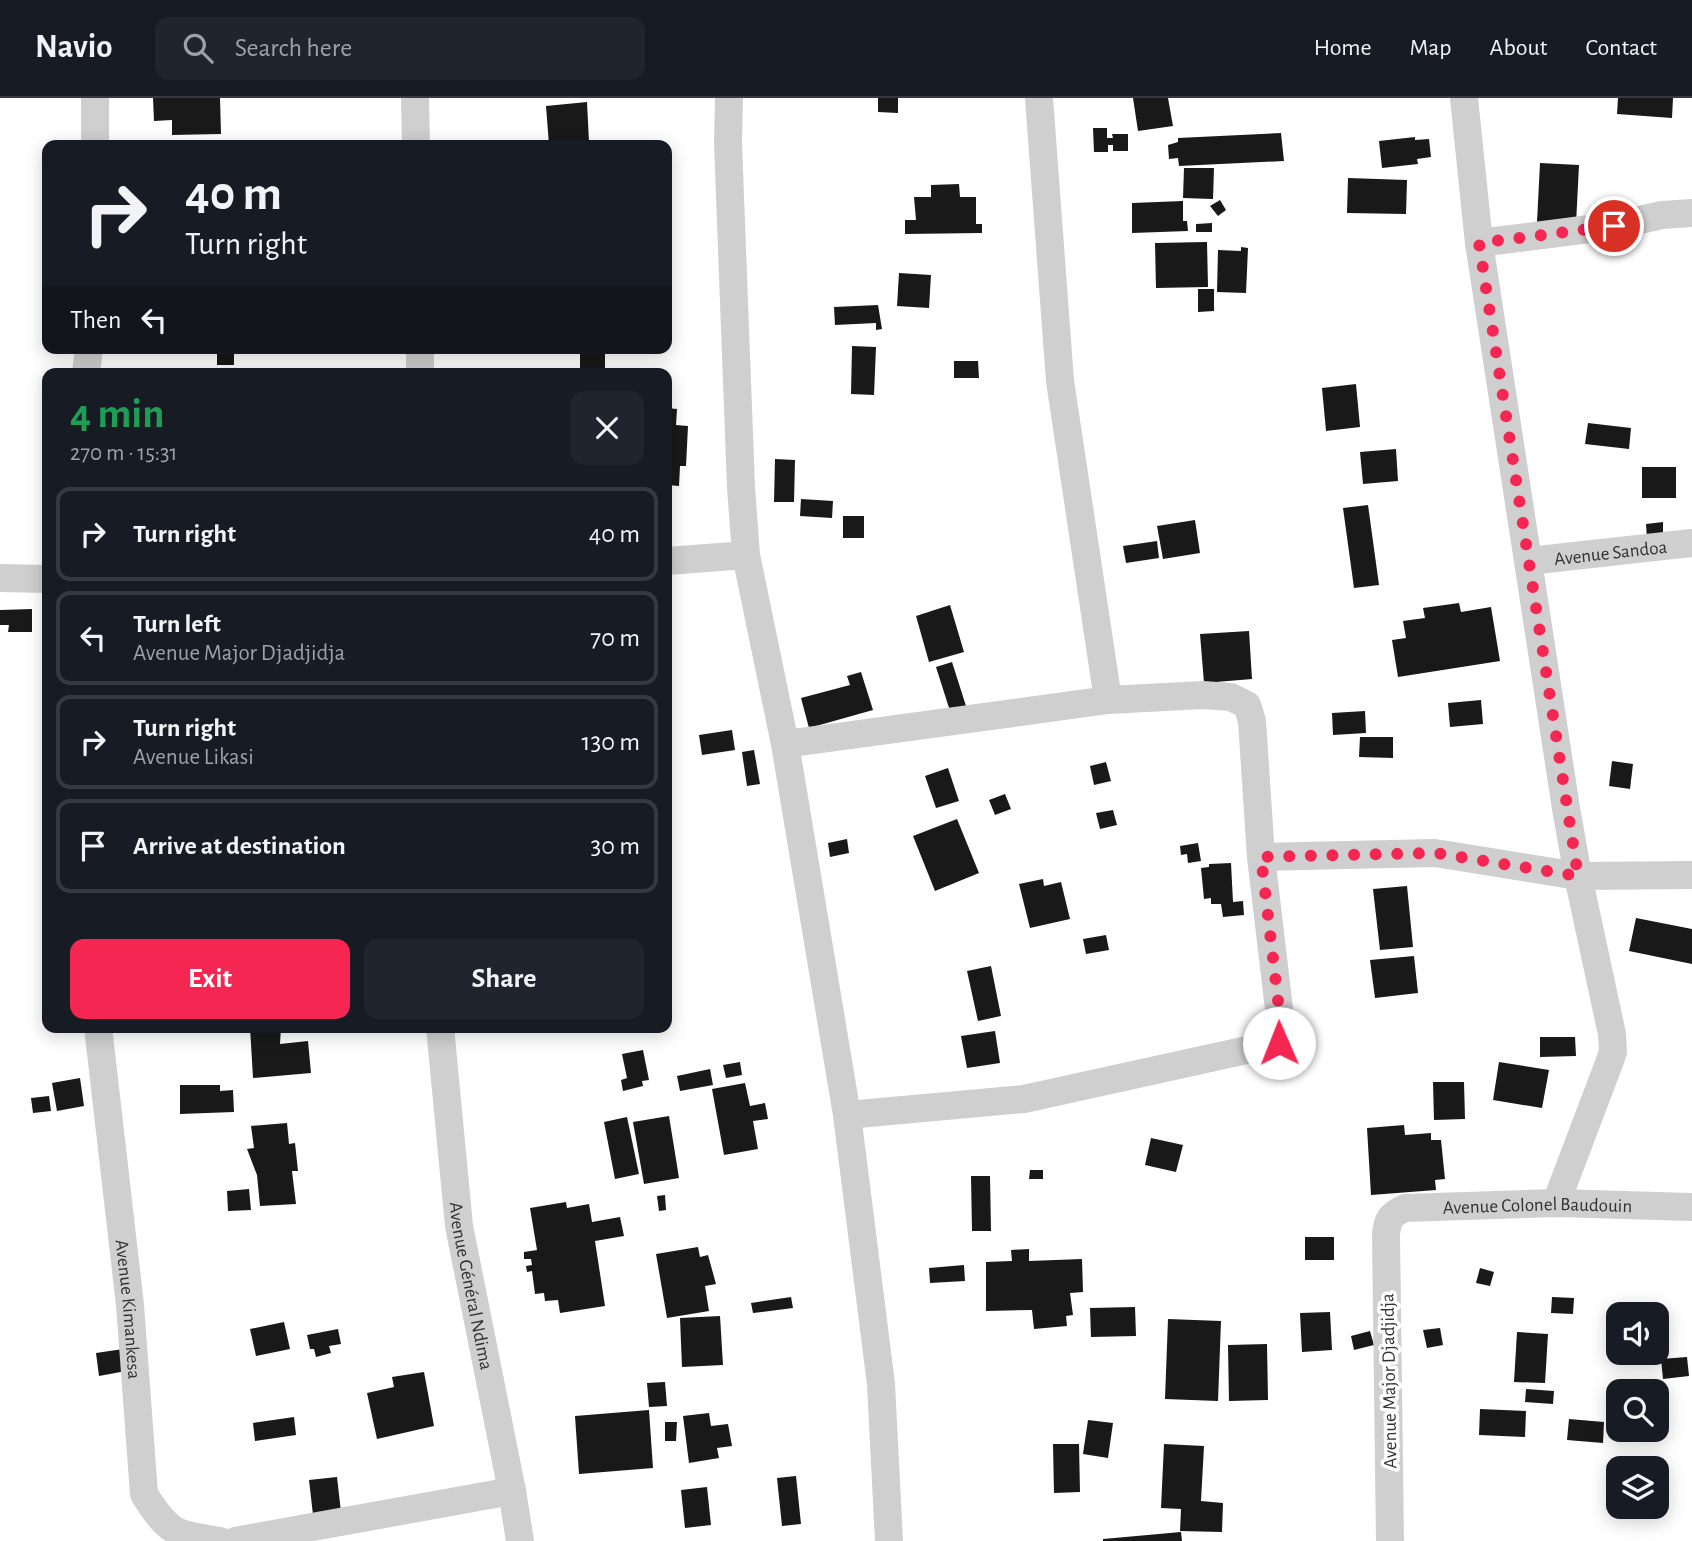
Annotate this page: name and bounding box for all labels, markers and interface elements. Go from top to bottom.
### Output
search box [155,17,645,80]
icon: search [179,29,217,67]
text: Navio [35,31,113,64]
text: Search here [235,35,352,61]
text: Home [1314,36,1372,60]
text: Map [1410,36,1452,60]
text: About [1490,36,1547,60]
text: Contact [1585,36,1657,60]
icon: right [70,168,161,259]
text: 40 m [185,170,282,219]
pin [1584,196,1644,256]
icon: arrive [1595,207,1633,245]
text: Turn right [185,228,307,260]
icon: left [135,301,173,339]
text: Then [70,307,121,333]
button: close [570,391,644,465]
text: 4 min [70,393,165,435]
text: 270 m · 15:31 [70,442,177,465]
icon: right [74,515,112,553]
text: Turn right [133,521,236,547]
text: 40 m [589,521,640,547]
street label: Avenue Sandoa [1553,538,1668,569]
text: Turn left [133,611,221,637]
icon: left [74,619,112,657]
text: 70 m [590,625,640,651]
text: Avenue Major Djadjidja [133,642,345,665]
text: Turn right [133,715,236,741]
icon: right [74,723,112,761]
text: 130 m [582,729,640,755]
text: Avenue Likasi [133,746,254,769]
icon: arrive [74,827,112,865]
text: Arrive at destination [133,833,346,859]
text: 30 m [590,833,640,859]
button: Exit [70,939,350,1019]
button: Share [364,939,644,1019]
position arrow [1242,1006,1316,1080]
street label: Avenue Colonel Baudouin [1442,1195,1632,1218]
street label: Avenue Général Ndima [446,1201,496,1372]
street label: Avenue Kimankesa [112,1239,143,1380]
street label: Avenue Major Djadjidja [1378,1293,1401,1469]
map controls [1606,1302,1669,1519]
button: sound [1606,1302,1669,1365]
button: search [1606,1379,1669,1442]
button: layers [1606,1456,1669,1519]

